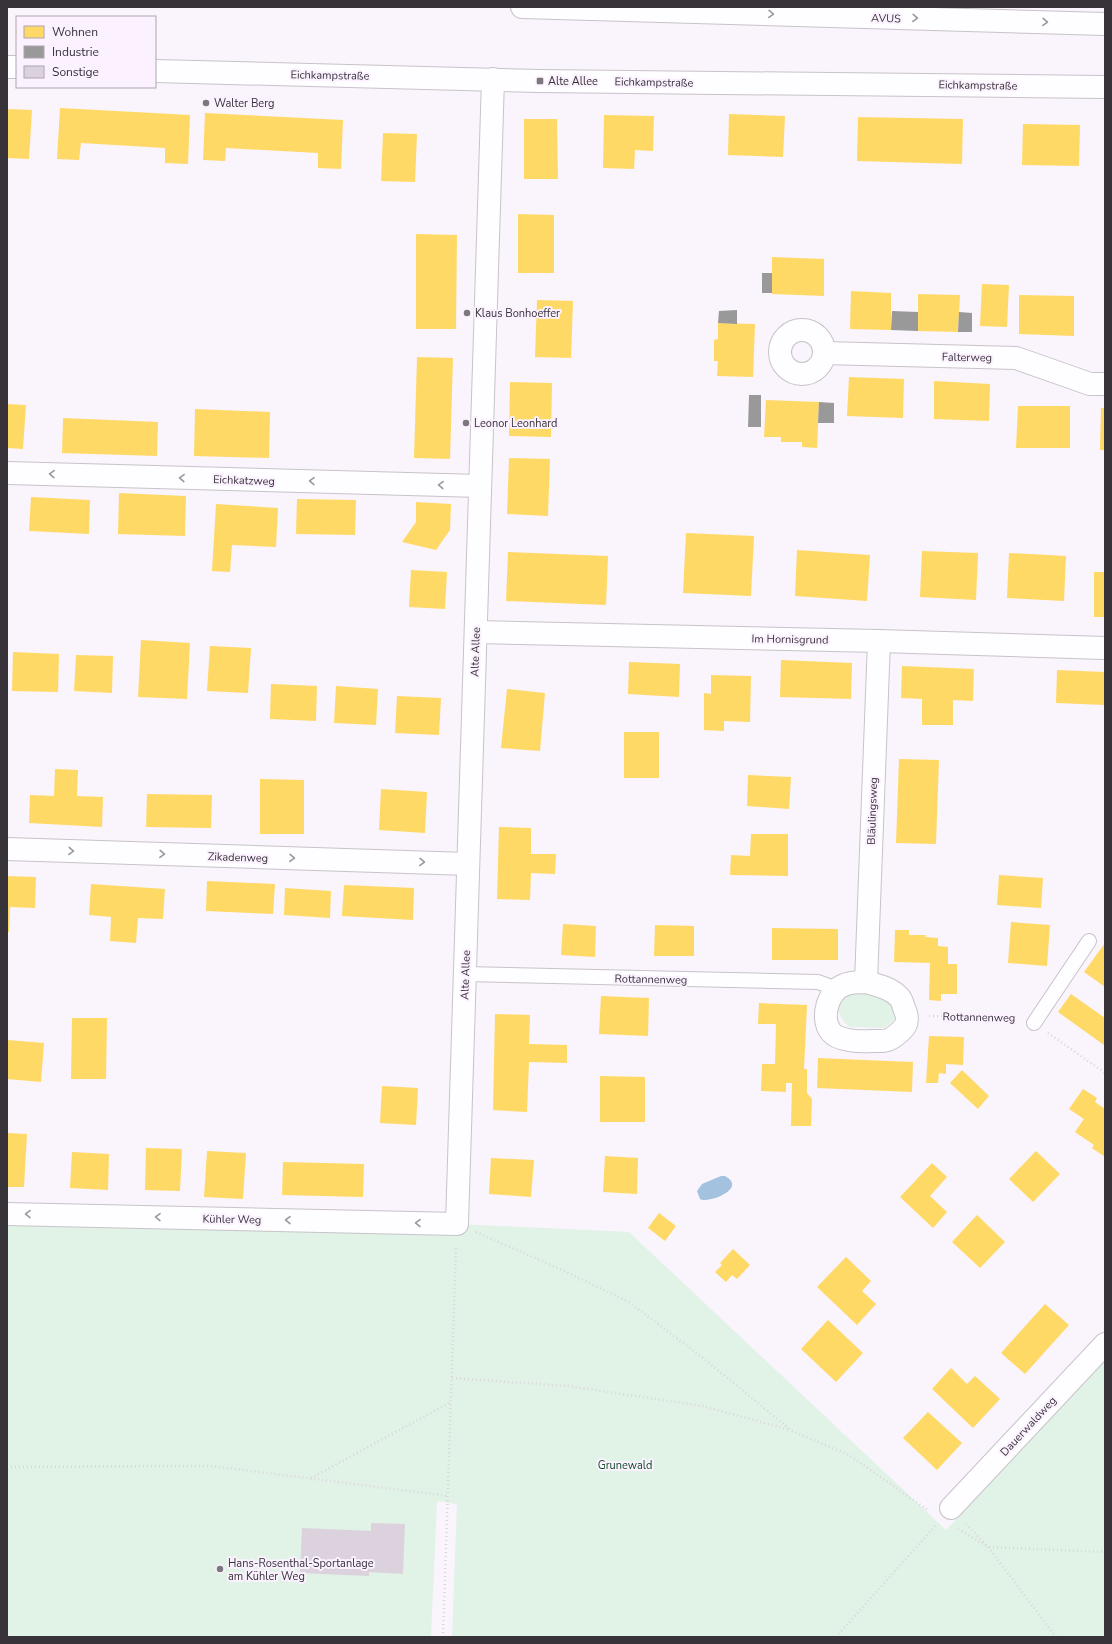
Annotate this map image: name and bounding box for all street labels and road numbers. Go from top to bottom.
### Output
street label: AVUS [871,10,901,27]
street label: Eichkampstraße [290,67,370,84]
street label: Eichkampstraße [614,74,694,91]
street label: Eichkampstraße [938,77,1018,94]
street label: Falterweg [942,350,992,365]
street label: Eichkatzweg [213,472,275,489]
street label: Alte Allee [467,627,484,677]
street label: Im Hornisgrund [751,631,829,648]
street label: Bläulingsweg [864,777,881,845]
street label: Zikadenweg [208,849,268,866]
street label: Alte Allee [457,950,474,1000]
street label: Rottannenweg [615,971,687,988]
street label: Rottannenweg [943,1009,1015,1026]
street label: Kühler Weg [202,1211,262,1228]
street label: Dauerwaldweg [997,1393,1060,1459]

